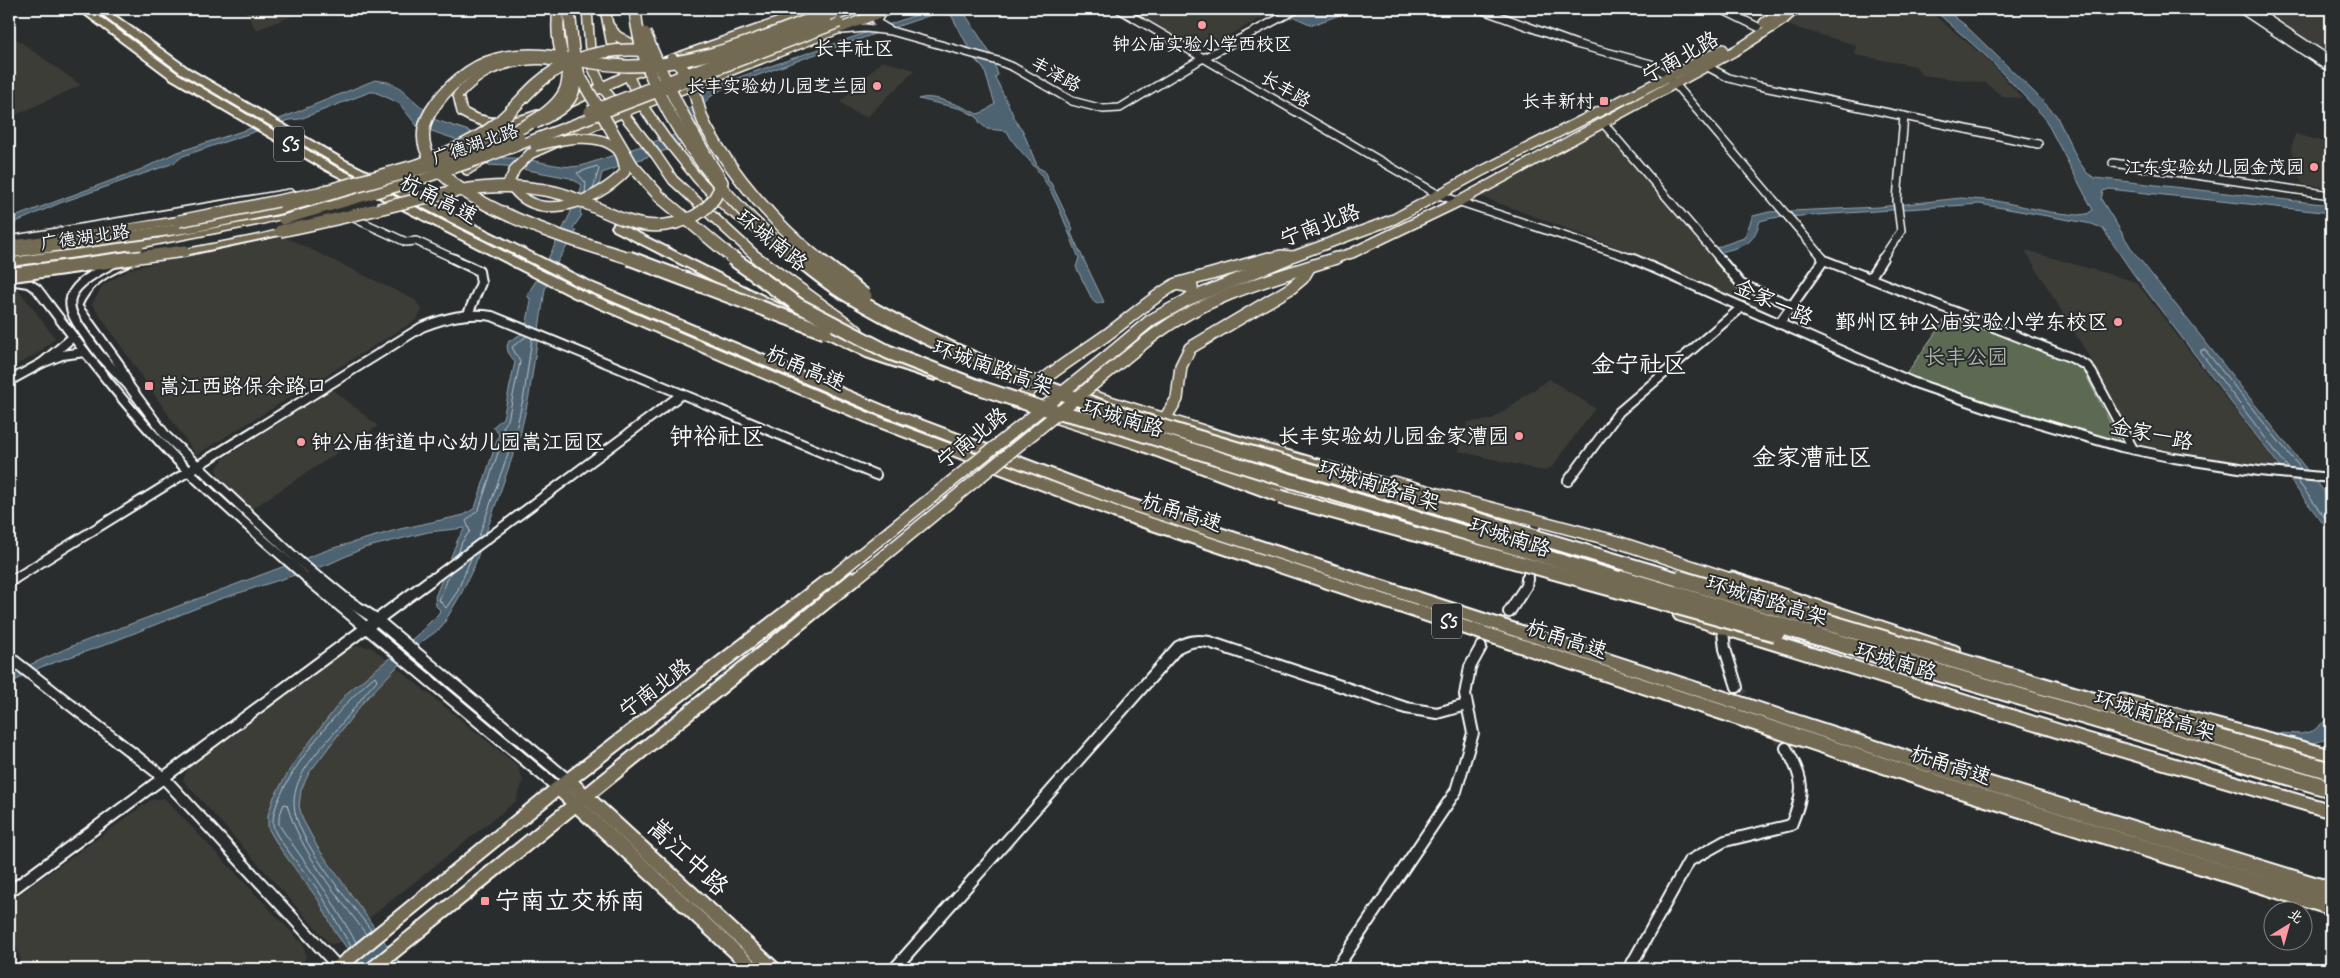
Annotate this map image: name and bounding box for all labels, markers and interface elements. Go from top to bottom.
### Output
marker: 钟公庙实验小学西校区 [1196,19,1208,31]
street label: 宁南北路 [1637,25,1723,89]
place label: 钟公庙实验小学西校区 [1112,33,1292,55]
district label: 长丰社区 [814,36,894,61]
street label: 丰泽路 [1027,51,1085,97]
street label: 长丰路 [1257,66,1315,112]
place label: 长丰实验幼儿园芝兰园 [687,75,867,97]
marker: 长丰实验幼儿园芝兰园 [871,80,883,92]
place label: 长丰新村 [1522,90,1594,112]
marker: 长丰新村 [1598,95,1610,107]
street label: 广德湖北路 [429,119,521,169]
road number: S5 [274,126,304,162]
place label: 江东实验幼儿园金茂园 [2124,156,2304,178]
marker: 江东实验幼儿园金茂园 [2308,161,2320,173]
street label: 杭甬高速 [396,168,482,230]
street label: 宁南北路 [1276,198,1364,252]
street label: 环城南路 [731,203,813,277]
street label: 广德湖北路 [39,220,131,254]
street label: 金家一路 [1730,273,1818,331]
place label: 鄞州区钟公庙实验小学东校区 [1835,309,2108,335]
marker: 鄞州区钟公庙实验小学东校区 [2112,316,2124,328]
street label: 环城南路高架 [929,334,1057,400]
street label: 杭甬高速 [762,340,850,396]
park label: 长丰公园 [1924,344,2008,370]
district label: 金宁社区 [1591,349,1687,379]
place label: 嵩江西路保余路口 [159,373,327,399]
marker: 嵩江西路保余路口 [143,380,155,392]
street label: 环城南路 [1079,393,1167,443]
street label: 宁南北路 [931,401,1013,475]
street label: 金家一路 [2108,413,2196,455]
district label: 钟裕社区 [669,421,765,451]
place label: 长丰实验幼儿园金家漕园 [1278,423,1509,449]
place label: 钟公庙街道中心幼儿园嵩江园区 [311,429,605,455]
marker: 长丰实验幼儿园金家漕园 [1513,430,1525,442]
marker: 钟公庙街道中心幼儿园嵩江园区 [295,436,307,448]
district label: 金家漕社区 [1752,442,1872,472]
street label: 环城南路高架 [1315,454,1443,516]
street label: 杭甬高速 [1138,487,1226,537]
street label: 环城南路 [1466,512,1554,562]
street label: 环城南路高架 [1703,569,1831,631]
road number: S5 [1432,604,1462,638]
street label: 杭甬高速 [1523,614,1611,664]
street label: 环城南路 [1852,636,1940,686]
street label: 宁南北路 [614,652,696,724]
street label: 环城南路高架 [2091,684,2219,746]
street label: 杭甬高速 [1907,740,1995,790]
street label: 嵩江中路 [641,811,735,903]
place label: 宁南立交桥南 [495,885,645,917]
marker: 宁南立交桥南 [479,895,491,907]
north arrow [2262,900,2312,950]
text: 北 [2285,905,2306,927]

